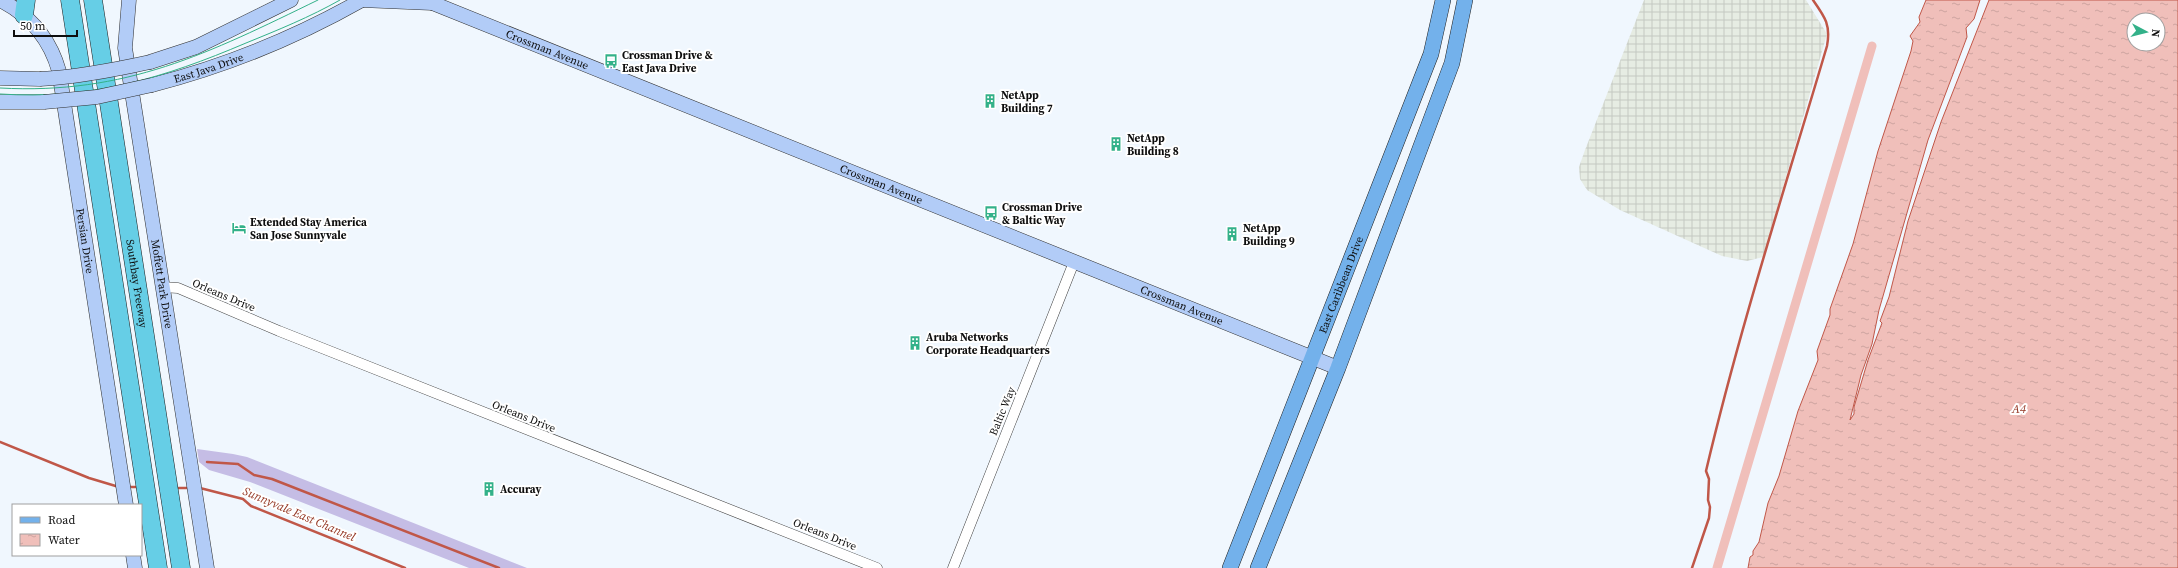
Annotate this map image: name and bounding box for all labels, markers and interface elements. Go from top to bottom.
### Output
scale bar [14,12,77,38]
north arrow [2126,12,2166,52]
text: 50 m [20,18,46,34]
street label: Crossman Avenue [504,26,591,73]
text: N [2147,28,2163,38]
place label: Crossman Drive & East Java Drive [622,48,713,76]
street label: East Java Drive [172,50,246,87]
bus stop icon: Crossman Drive & East Java Drive [603,53,619,69]
place label: NetApp Building 7 [1001,88,1053,116]
building icon: NetApp Building 7 [982,93,998,109]
place label: NetApp Building 8 [1127,131,1179,159]
building icon: NetApp Building 8 [1108,136,1124,152]
street label: Crossman Avenue [838,161,925,208]
place label: Crossman Drive & Baltic Way [1002,200,1083,228]
bus stop icon: Crossman Drive & Baltic Way [983,205,999,221]
street label: Persian Drive [72,207,97,275]
place label: Extended Stay America San Jose Sunnyvale [250,215,367,243]
hotel icon: Extended Stay America San Jose Sunnyvale [231,220,247,236]
place label: NetApp Building 9 [1243,221,1295,249]
building icon: NetApp Building 9 [1224,226,1240,242]
street label: East Caribbean Drive [1315,234,1367,336]
street label: Southbay Freeway [122,238,151,329]
street label: Moffett Park Drive [147,238,176,330]
street label: Orleans Drive [190,275,258,316]
street label: Crossman Avenue [1138,282,1226,329]
place label: Aruba Networks Corporate Headquarters [926,330,1050,358]
building icon: Aruba Networks Corporate Headquarters [907,335,923,351]
street label: Baltic Way [986,384,1019,438]
street label: Orleans Drive [490,397,558,436]
water label: A4 [2011,401,2026,417]
building icon: Accuray [481,481,497,497]
place label: Accuray [500,482,542,497]
water label: Sunnyvale East Channel [240,483,358,545]
legend [12,504,142,556]
text: Road [48,512,75,528]
street label: Orleans Drive [791,515,859,554]
text: Water [48,532,80,548]

